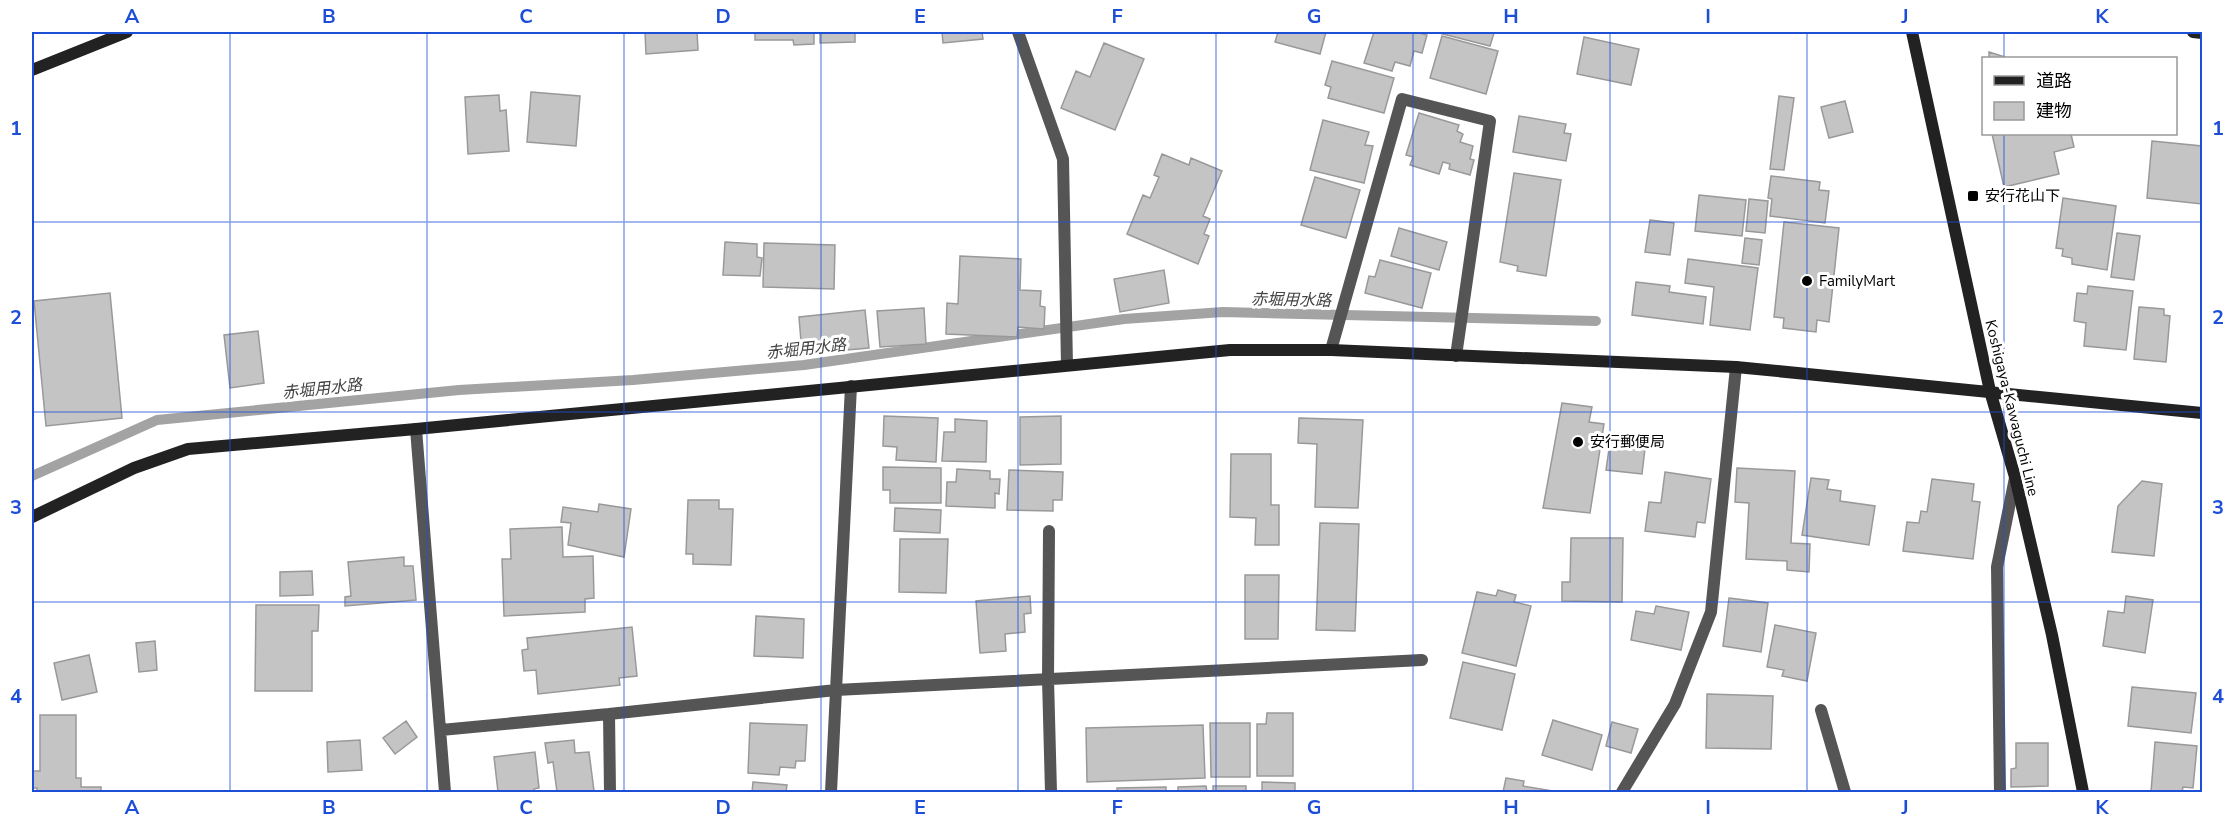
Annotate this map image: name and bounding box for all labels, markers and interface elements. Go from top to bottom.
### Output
text: A [125,3,140,30]
text: B [322,3,336,30]
text: C [519,3,533,30]
text: D [715,3,731,30]
text: E [914,3,926,30]
text: F [1111,3,1123,30]
text: G [1307,3,1321,30]
text: H [1503,3,1519,30]
text: I [1705,3,1711,30]
text: J [1900,3,1909,30]
text: K [2095,3,2109,30]
legend [1982,57,2177,135]
text: 道路 [2036,69,2072,93]
text: 建物 [2036,99,2072,123]
text: 1 [10,115,22,142]
text: 1 [2212,115,2224,142]
place label: 安行花山下 [1985,186,2060,206]
marker: 安行花山下 [1966,189,1980,203]
place label: FamilyMart [1819,271,1896,291]
marker: FamilyMart [1800,274,1814,288]
water label: 赤堀用水路 [1251,288,1333,312]
text: 2 [10,304,22,331]
text: 2 [2212,304,2224,331]
street label: Koshigaya-Kawaguchi Line [1980,318,2044,498]
water label: 赤堀用水路 [765,334,849,364]
water label: 赤堀用水路 [281,374,365,404]
place label: 安行郵便局 [1590,432,1665,452]
marker: 安行郵便局 [1571,435,1585,449]
text: 3 [10,494,22,521]
text: 3 [2212,494,2224,521]
text: 4 [10,683,22,710]
text: 4 [2212,683,2224,710]
text: A [125,794,140,821]
text: B [322,794,336,821]
text: C [519,794,533,821]
text: D [715,794,731,821]
text: E [914,794,926,821]
text: F [1111,794,1123,821]
text: G [1307,794,1321,821]
text: H [1503,794,1519,821]
text: I [1705,794,1711,821]
text: J [1900,794,1909,821]
text: K [2095,794,2109,821]

